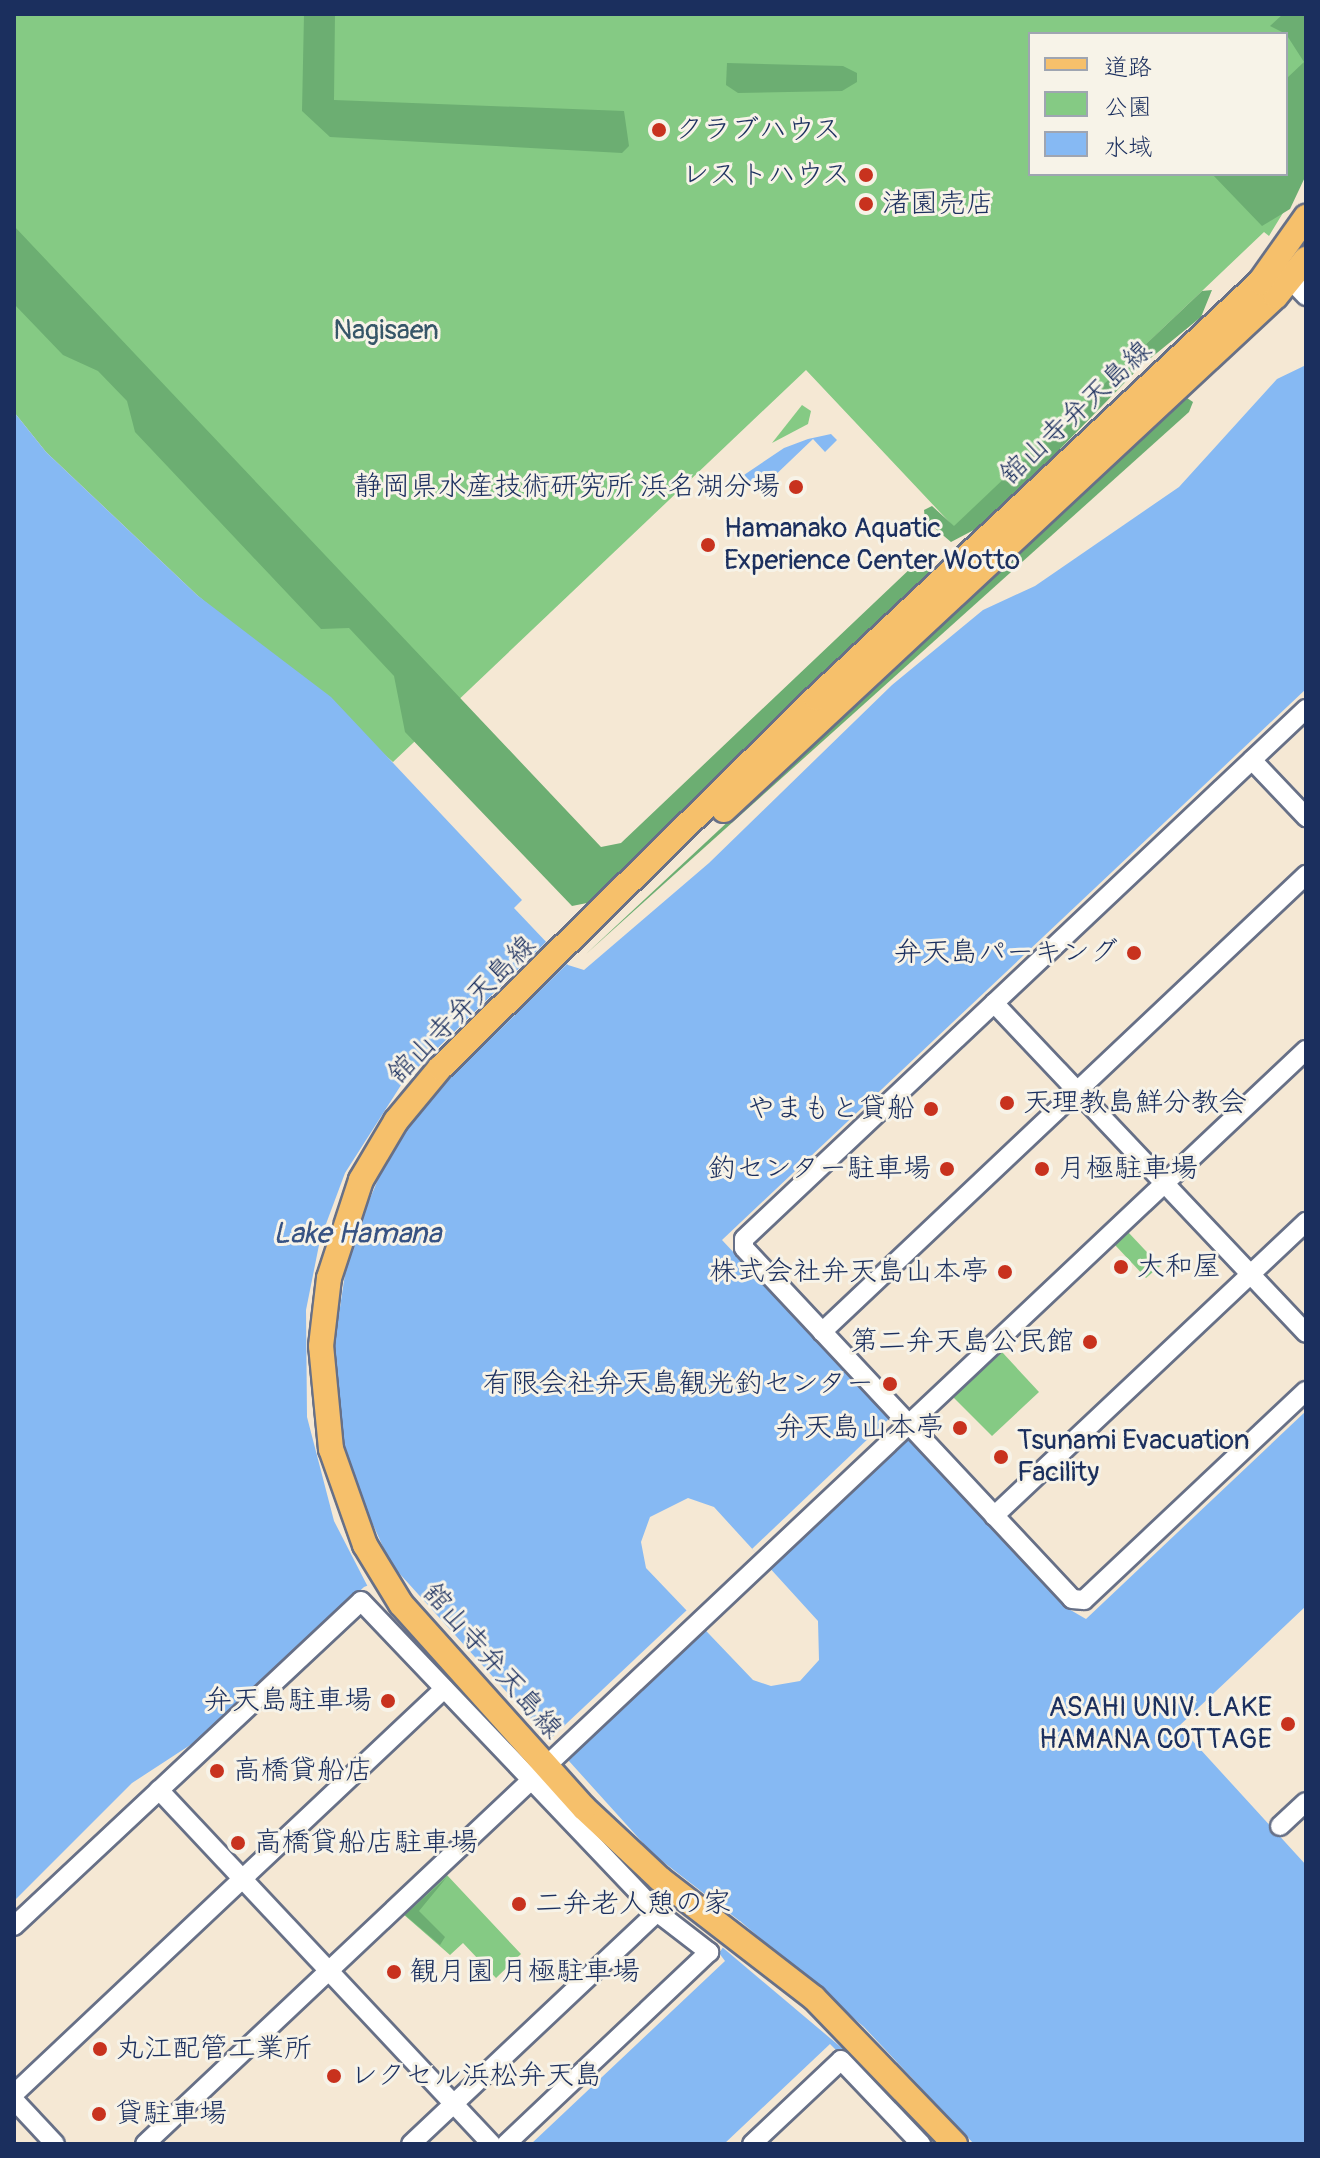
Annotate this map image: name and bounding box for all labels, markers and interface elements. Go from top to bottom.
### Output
legend [1028,32,1288,176]
text: 道路 [1104,53,1152,82]
text: 公園 [1104,93,1152,122]
place label: クラブハウス [675,113,843,147]
marker: クラブハウス [650,121,668,139]
text: 水域 [1104,133,1152,162]
place label: レストハウス [682,158,850,192]
marker: レストハウス [857,166,875,184]
place label: 渚園売店 [882,187,994,221]
marker: 渚園売店 [857,195,875,213]
park label: Nagisaen [333,314,439,348]
street label: 舘山寺弁天島線 [993,334,1159,492]
place label: 静岡県水産技術研究所 浜名湖分場 [354,470,780,504]
marker: 静岡県水産技術研究所 浜名湖分場 [787,478,805,496]
place label: Hamanako Aquatic Experience Center Wotto [724,512,1020,578]
marker: Hamanako Aquatic Experience Center Wotto [699,536,717,554]
street label: 舘山寺弁天島線 [381,929,543,1091]
place label: 弁天島パーキング [894,936,1118,970]
marker: 弁天島パーキング [1125,944,1143,962]
place label: 天理教島鮮分教会 [1023,1086,1247,1120]
place label: やまもと貸船 [747,1092,915,1126]
marker: 天理教島鮮分教会 [998,1094,1016,1112]
marker: やまもと貸船 [922,1100,940,1118]
place label: 釣センター駐車場 [707,1152,931,1186]
place label: 月極駐車場 [1058,1152,1198,1186]
marker: 釣センター駐車場 [938,1160,956,1178]
marker: 月極駐車場 [1033,1160,1051,1178]
water label: Lake Hamana [273,1216,441,1252]
place label: 大和屋 [1137,1250,1221,1284]
place label: 株式会社弁天島山本亭 [709,1255,989,1289]
marker: 大和屋 [1112,1258,1130,1276]
marker: 株式会社弁天島山本亭 [996,1263,1014,1281]
place label: 第二弁天島公民館 [850,1325,1074,1359]
marker: 第二弁天島公民館 [1081,1333,1099,1351]
place label: 有限会社弁天島観光釣センター [482,1367,874,1401]
marker: 有限会社弁天島観光釣センター [881,1375,899,1393]
place label: 弁天島山本亭 [776,1411,944,1445]
marker: 弁天島山本亭 [951,1419,969,1437]
place label: Tsunami Evacuation Facility [1017,1424,1250,1490]
marker: Tsunami Evacuation Facility [992,1448,1010,1466]
street label: 舘山寺弁天島線 [415,1576,569,1746]
place label: 弁天島駐車場 [204,1684,372,1718]
place label: ASAHI UNIV. LAKE HAMANA COTTAGE [1039,1691,1272,1757]
marker: 弁天島駐車場 [379,1692,397,1710]
marker: ASAHI UNIV. LAKE HAMANA COTTAGE [1279,1715,1297,1733]
place label: 高橋貸船店 [233,1754,373,1788]
marker: 高橋貸船店 [208,1762,226,1780]
place label: 高橋貸船店駐車場 [254,1826,478,1860]
marker: 高橋貸船店駐車場 [229,1834,247,1852]
place label: 二弁老人憩の家 [535,1887,731,1921]
marker: 二弁老人憩の家 [510,1895,528,1913]
place label: 観月園 月極駐車場 [410,1955,640,1989]
marker: 観月園 月極駐車場 [385,1963,403,1981]
place label: 丸江配管工業所 [116,2032,312,2066]
marker: 丸江配管工業所 [91,2040,109,2058]
place label: レクセル浜松弁天島 [350,2059,602,2093]
marker: レクセル浜松弁天島 [325,2067,343,2085]
place label: 貸駐車場 [115,2097,227,2131]
marker: 貸駐車場 [90,2105,108,2123]

